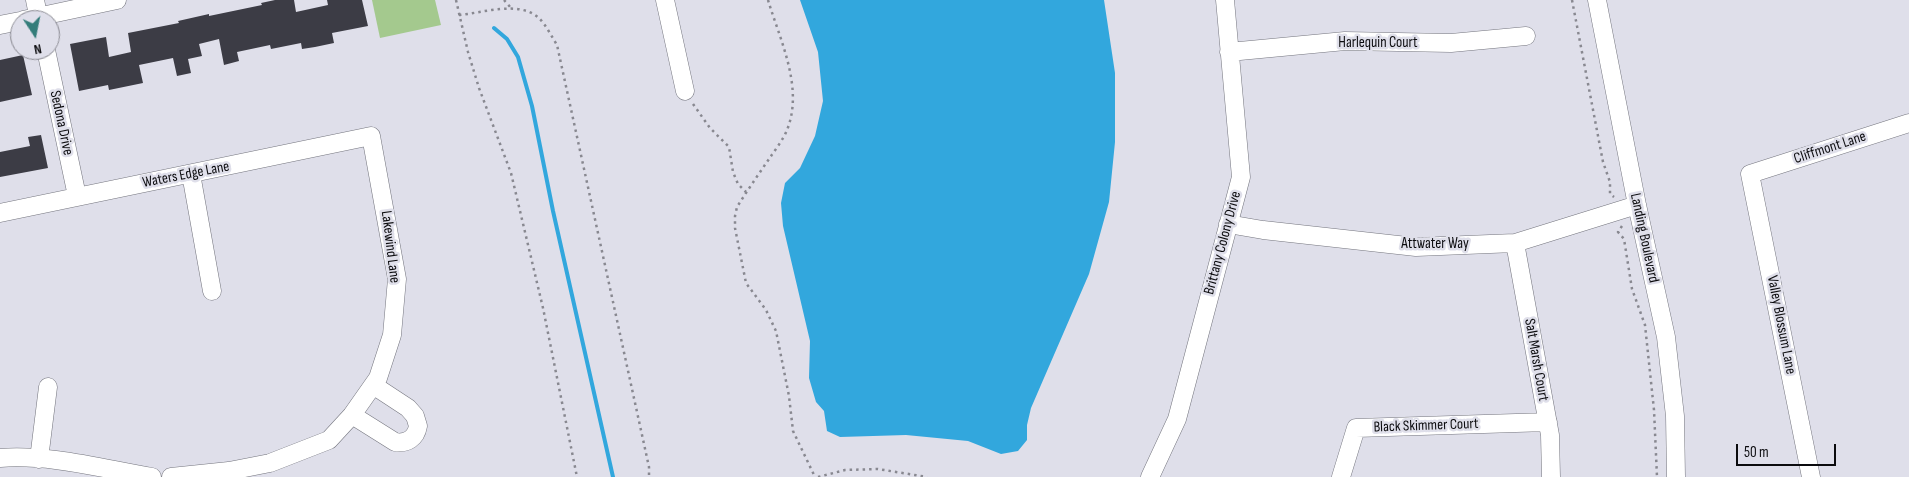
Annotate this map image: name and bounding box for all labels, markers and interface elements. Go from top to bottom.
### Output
north arrow [10,10,60,60]
street label: Harlequin Court [1338,34,1418,52]
text: N [32,40,43,58]
street label: Sedona Drive [45,89,77,157]
street label: Cliffmont Lane [1792,128,1868,168]
street label: Waters Edge Lane [141,158,231,192]
street label: Brittany Colony Drive [1201,189,1245,297]
street label: Landing Boulevard [1626,192,1662,284]
street label: Lakewind Lane [377,210,403,284]
street label: Attwater Way [1401,235,1469,253]
street label: Valley Blossum Lane [1763,274,1799,376]
street label: Salt Marsh Court [1520,317,1552,403]
street label: Black Skimmer Court [1373,415,1479,437]
scale bar [1739,434,1839,466]
text: 50 m [1744,443,1769,462]

